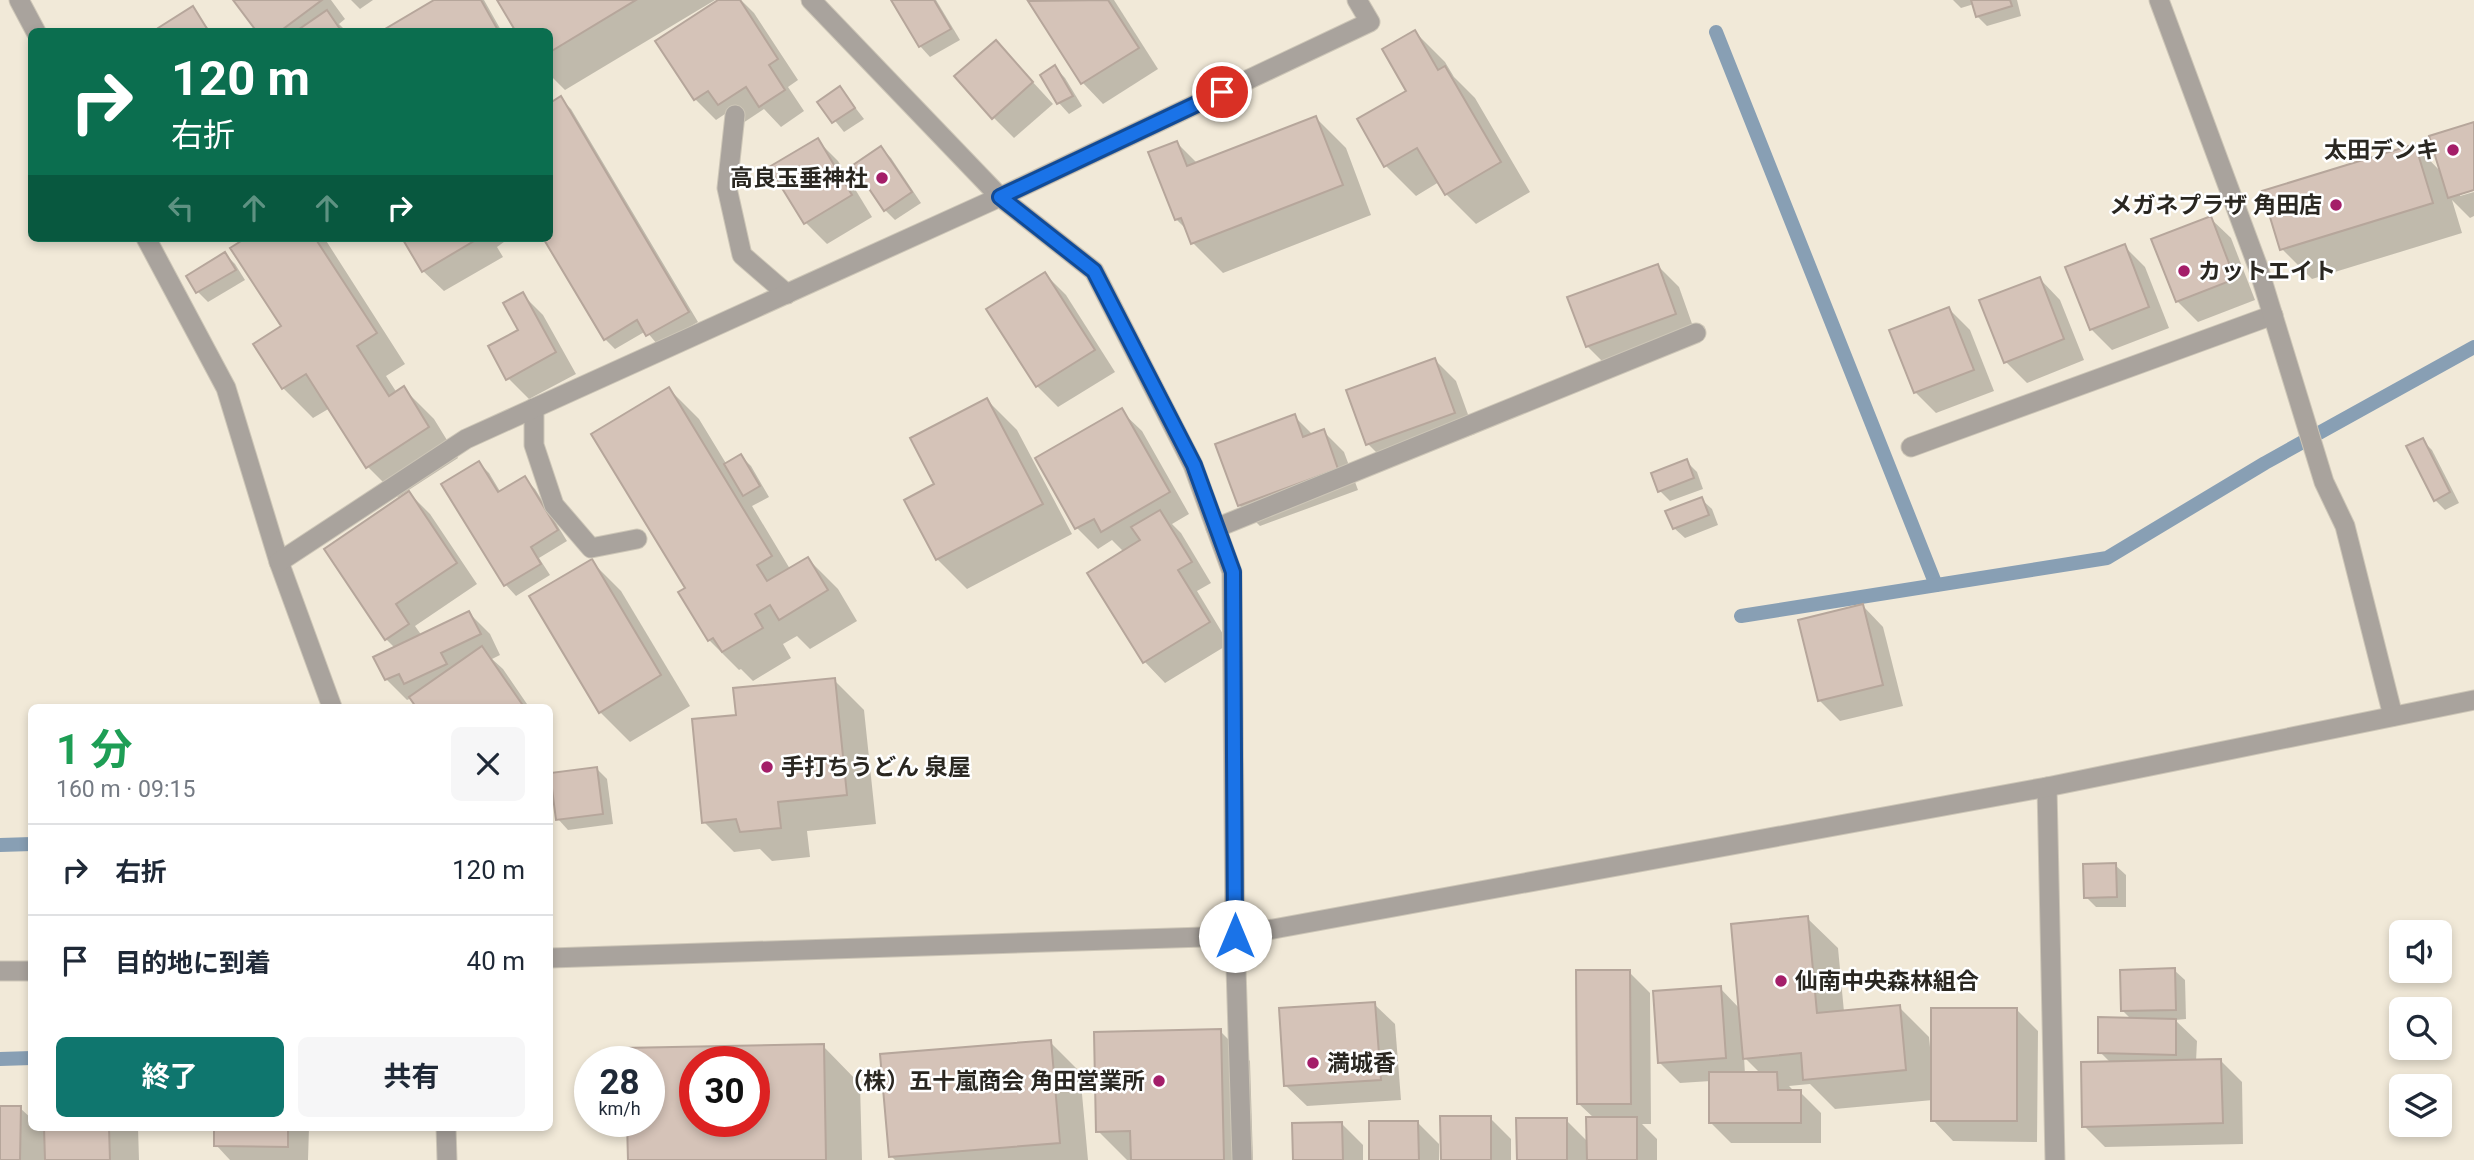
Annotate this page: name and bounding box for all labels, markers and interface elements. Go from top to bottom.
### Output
text: 120 m [171,50,310,107]
icon: right [56,56,147,147]
pin [1192,62,1252,122]
icon: arrive [1203,73,1241,111]
text: 右折 [171,116,235,154]
place label: 太田デンキ [2324,137,2439,164]
marker: 太田デンキ [2445,142,2461,158]
place label: 高良玉垂神社 [730,165,868,192]
marker: 高良玉垂神社 [874,170,890,186]
icon: left [162,189,200,227]
icon: ahead [235,189,273,227]
icon: ahead [308,189,346,227]
icon: right [381,189,419,227]
place label: メガネプラザ 角田店 [2109,192,2322,219]
marker: メガネプラザ 角田店 [2328,197,2344,213]
place label: カットエイト [2198,258,2336,285]
marker: カットエイト [2176,263,2192,279]
text: 1 分 [56,725,133,774]
button: close [451,727,525,801]
place label: 手打ちうどん 泉屋 [781,754,971,781]
marker: 手打ちうどん 泉屋 [759,759,775,775]
text: 160 m · 09:15 [56,776,195,803]
icon: right [56,851,94,889]
text: 120 m [452,855,525,885]
text: 右折 [115,857,167,887]
position arrow [1198,899,1272,973]
map controls [2389,920,2452,1137]
button: sound [2389,920,2452,983]
icon: arrive [56,942,94,980]
text: 40 m [467,946,525,976]
text: 目的地に到着 [115,948,271,978]
place label: 仙南中央森林組合 [1795,968,1979,995]
marker: 仙南中央森林組合 [1773,973,1789,989]
button: search [2389,997,2452,1060]
button: 終了 [56,1037,284,1117]
button: 共有 [298,1037,525,1117]
speed limit sign: 30 [679,1046,770,1137]
place label: 満城香 [1327,1050,1396,1077]
marker: 満城香 [1305,1055,1321,1071]
text: 28 [599,1062,640,1103]
place label: （株）五十嵐商会 角田営業所 [840,1068,1145,1095]
marker: （株）五十嵐商会 角田営業所 [1151,1073,1167,1089]
button: layers [2389,1074,2452,1137]
text: km/h [598,1098,641,1119]

